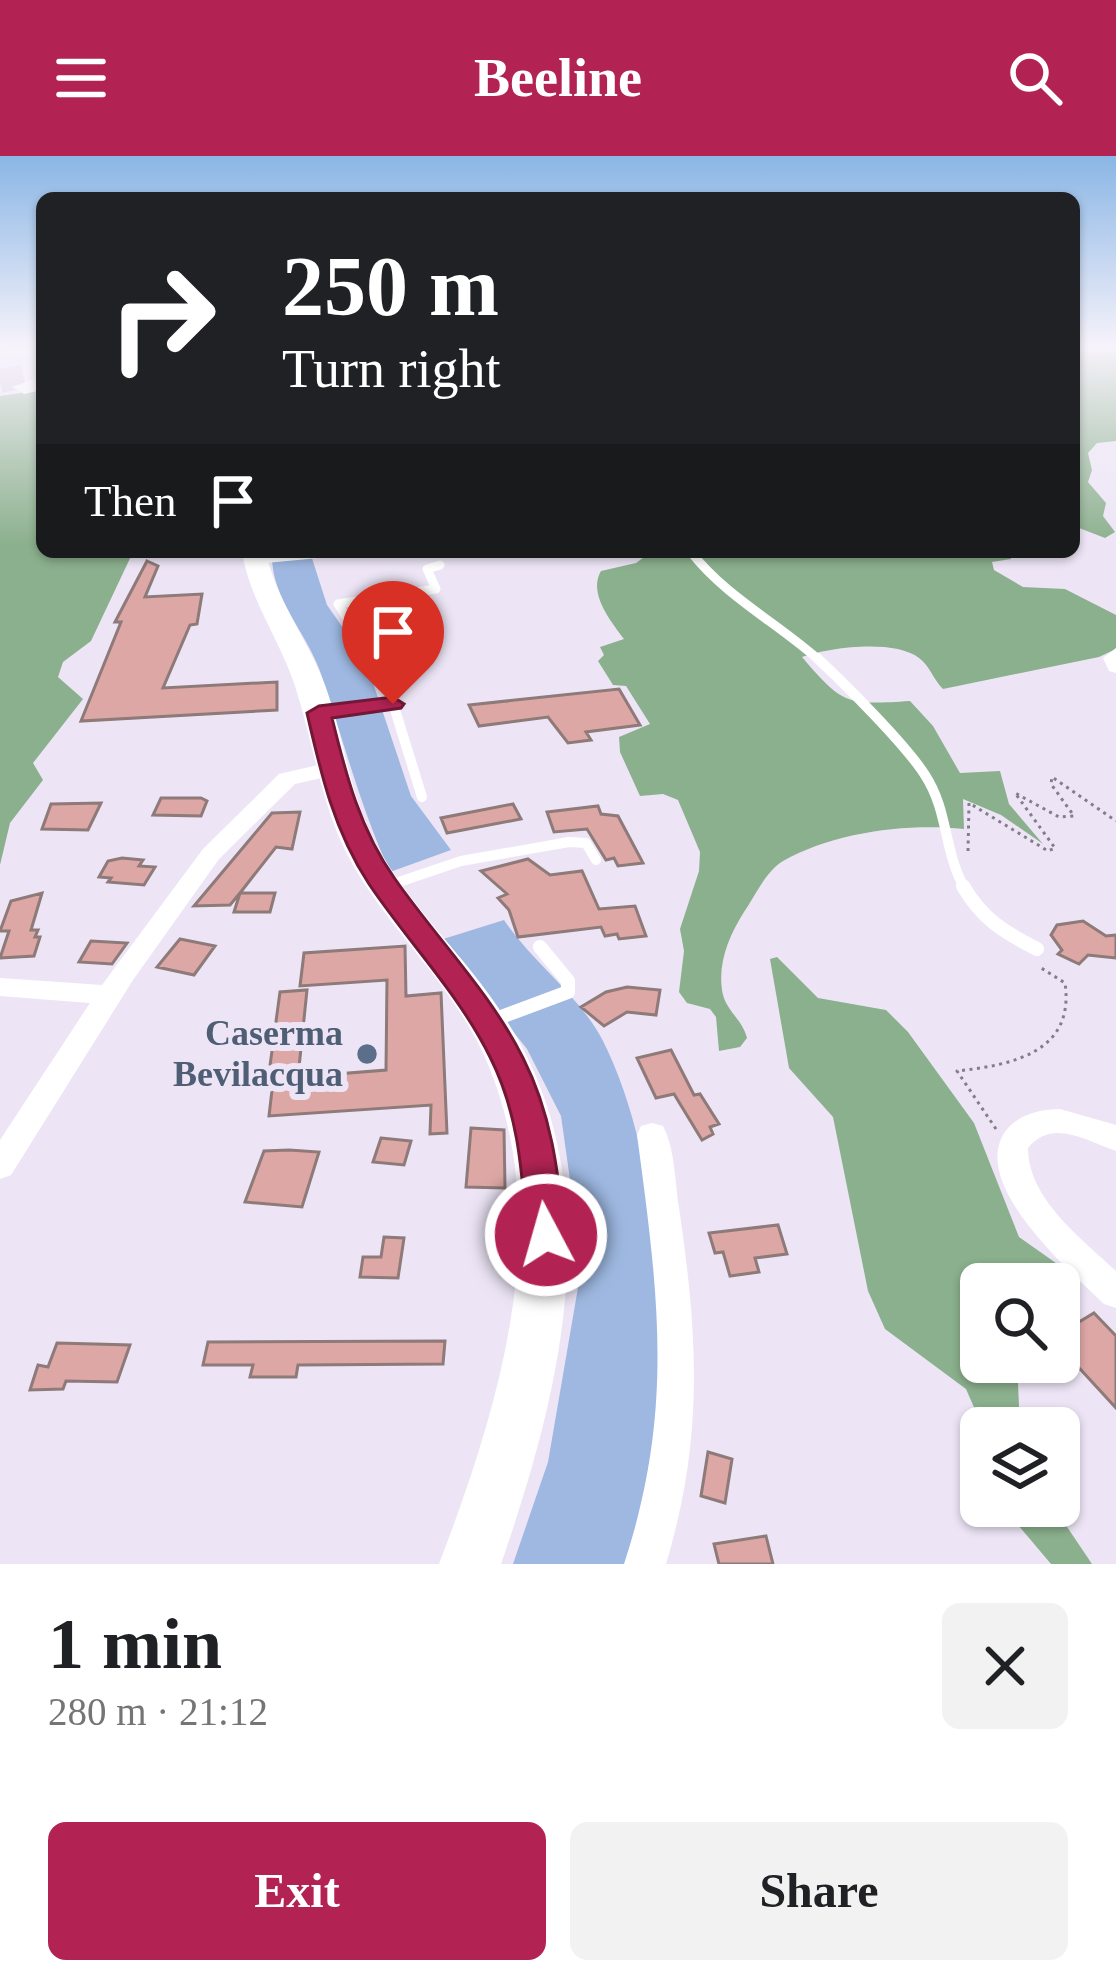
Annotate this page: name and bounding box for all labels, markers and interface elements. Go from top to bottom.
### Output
icon: menu [48,45,114,111]
icon: search [1002,45,1068,111]
text: Beeline [474,48,642,108]
icon: right [84,240,240,396]
text: 250 m [282,240,499,333]
text: Turn right [282,339,501,399]
icon: arrive [200,468,266,534]
text: Then [84,476,176,526]
pin [342,581,444,704]
icon: arrive [360,599,426,665]
place label: Caserma Bevilacqua [173,1013,343,1094]
marker: Caserma Bevilacqua [354,1041,380,1067]
position arrow [483,1172,609,1298]
map controls [960,1263,1080,1527]
button: search [960,1263,1080,1383]
button: layers [960,1407,1080,1527]
button: close [942,1603,1068,1729]
text: 1 min [48,1604,222,1684]
text: 280 m · 21:12 [48,1690,268,1733]
button: Exit [48,1822,546,1960]
button: Share [570,1822,1068,1960]

